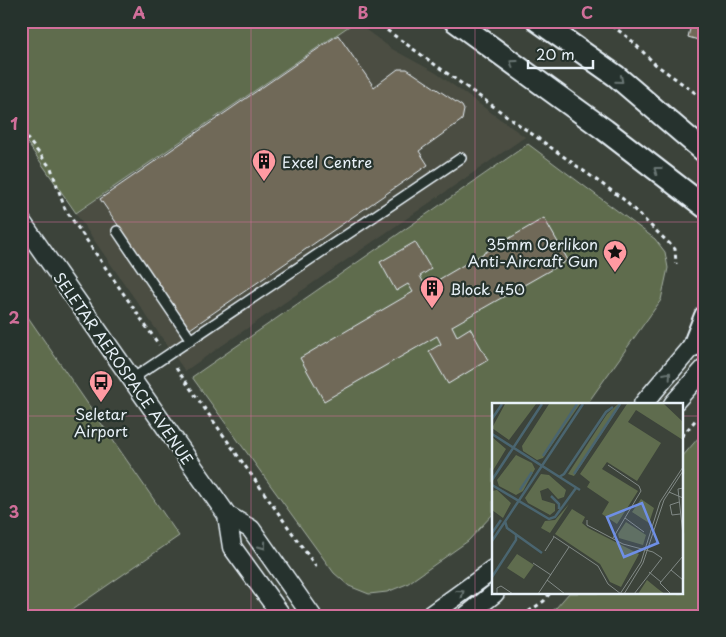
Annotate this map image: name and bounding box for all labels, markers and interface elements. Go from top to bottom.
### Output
text: A [133,0,146,24]
text: B [358,0,369,24]
text: C [581,0,593,24]
scale bar [528,38,594,70]
text: 20 m [536,42,575,65]
one-way arrow [509,60,519,69]
one-way arrow [614,74,623,83]
text: 1 [10,111,18,135]
building icon: Excel Centre [251,148,277,182]
place label: Excel Centre [282,150,372,173]
one-way arrow [654,168,663,176]
place label: 35mm Oerlikon Anti-Aircraft Gun [468,232,598,272]
place icon: 35mm Oerlikon Anti-Aircraft Gun [602,239,628,273]
street label: SELETAR AEROSPACE AVENUE [48,267,200,469]
building icon: Block 450 [419,275,445,309]
place label: Block 450 [450,277,525,300]
text: 2 [8,305,20,329]
bus stop icon: Seletar Airport [88,369,114,403]
one-way arrow [663,371,672,380]
place label: Seletar Airport [74,402,128,442]
inset map [492,403,684,594]
text: 3 [9,499,19,523]
one-way arrow [257,541,266,550]
one-way arrow [456,590,465,599]

